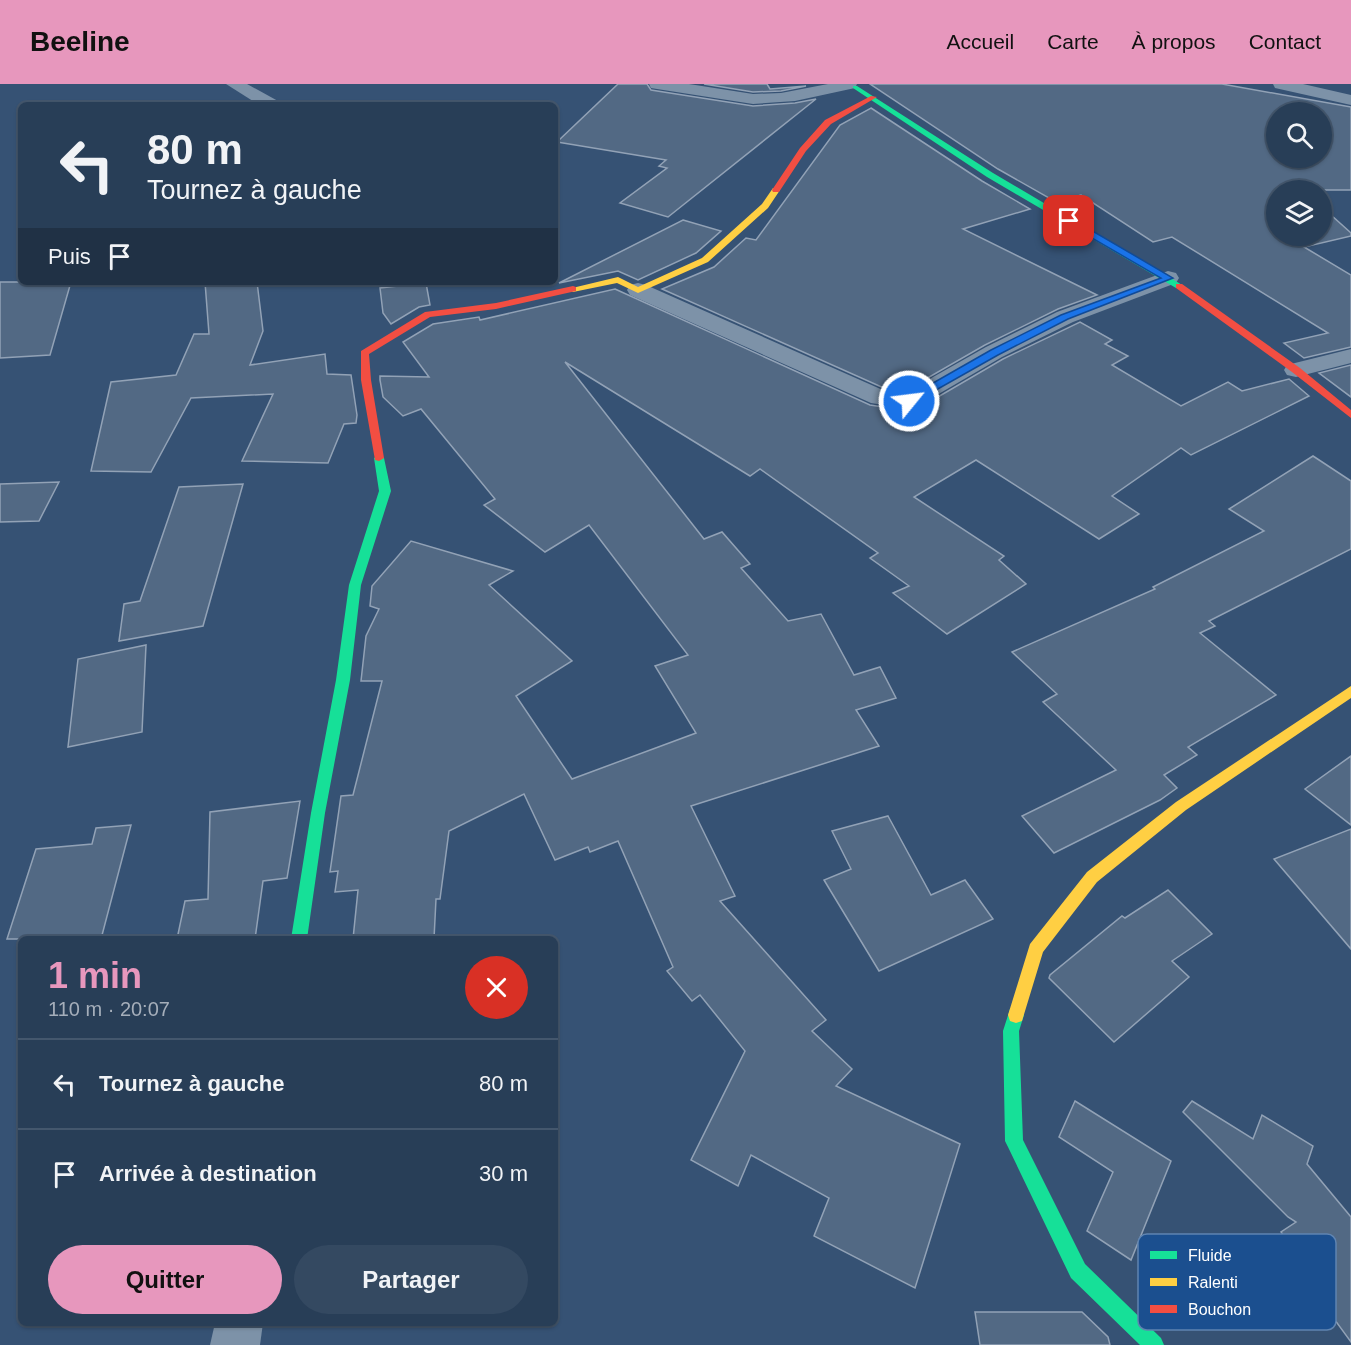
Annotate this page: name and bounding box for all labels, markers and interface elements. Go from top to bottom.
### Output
text: Beeline [30,26,130,57]
text: Accueil [947,30,1014,53]
text: Carte [1047,30,1099,53]
text: À propos [1132,30,1216,53]
text: Contact [1249,30,1321,53]
map controls [1266,102,1332,246]
button: search [1266,102,1332,168]
icon: left [48,126,126,204]
text: 80 m [147,126,243,173]
text: Tournez à gauche [147,175,362,205]
button: layers [1266,180,1332,246]
pin [1043,195,1094,246]
icon: arrive [1052,204,1085,237]
icon: arrive [103,240,136,273]
text: Puis [48,244,91,269]
position arrow [877,369,941,433]
text: 1 min [48,955,142,996]
button: close [465,956,528,1019]
text: 110 m · 20:07 [48,998,170,1020]
icon: left [48,1068,81,1101]
text: Tournez à gauche [99,1071,284,1096]
text: 80 m [479,1071,528,1096]
icon: arrive [48,1158,81,1191]
text: Arrivée à destination [99,1161,317,1186]
text: 30 m [479,1161,528,1186]
legend [1138,1234,1336,1330]
button: Quitter [48,1245,282,1314]
button: Partager [294,1245,528,1314]
text: Fluide [1188,1247,1232,1264]
text: Ralenti [1188,1274,1238,1291]
text: Bouchon [1188,1301,1251,1318]

